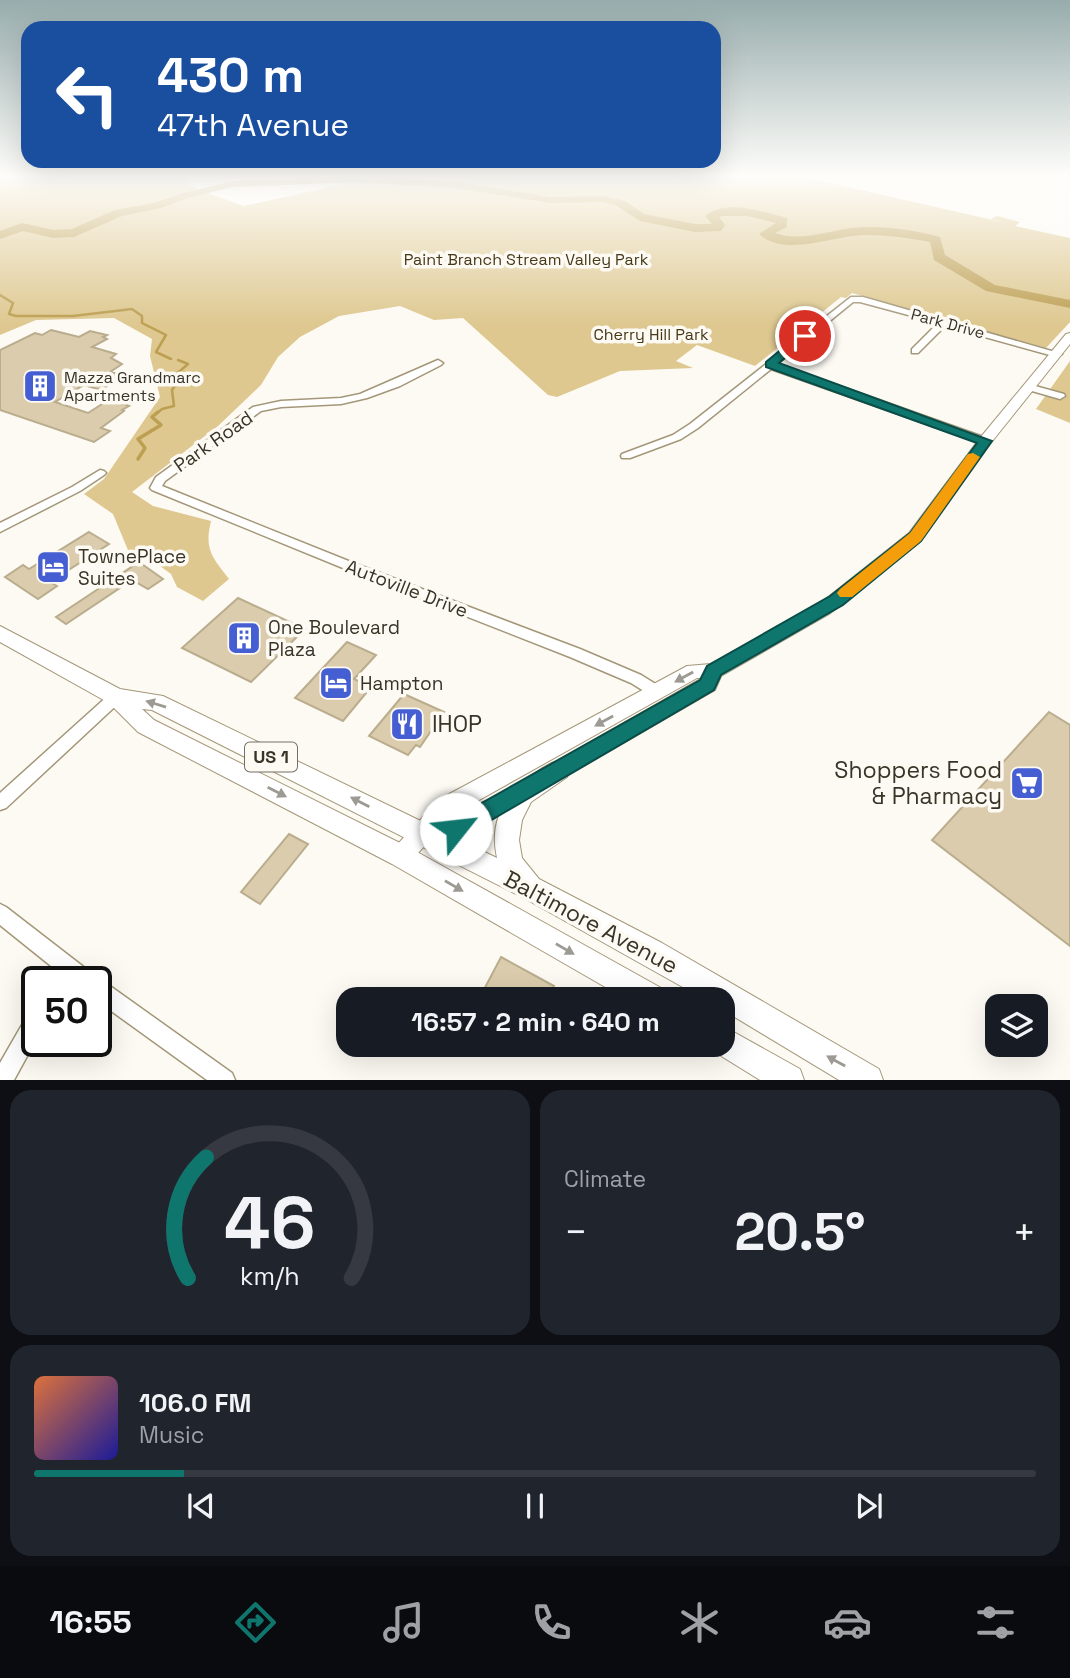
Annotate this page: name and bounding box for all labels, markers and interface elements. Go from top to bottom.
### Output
text: 430 m [157,44,304,106]
icon: left [42,49,133,140]
text: 47th Avenue [157,105,349,145]
park label: Paint Branch Stream Valley Park [404,249,649,270]
street label: Park Drive [909,304,987,343]
pin [775,306,835,366]
icon: arrive [786,317,824,355]
park label: Cherry Hill Park [593,324,709,345]
building icon: Mazza Grandmarc Apartments [21,367,59,405]
place label: Mazza Grandmarc Apartments [64,367,201,406]
street label: Park Road [169,405,258,478]
place label: TownePlace Suites [78,544,186,591]
hotel icon: TownePlace Suites [34,548,72,586]
street label: Autoville Drive [342,554,472,623]
place label: One Boulevard Plaza [268,615,400,662]
building icon: One Boulevard Plaza [225,619,263,657]
hotel icon: Hampton [317,664,355,702]
place label: Hampton [360,671,443,696]
one-way arrow [674,671,694,683]
one-way arrow [144,698,166,709]
restaurant icon: IHOP [388,705,426,743]
place label: IHOP [432,709,482,739]
one-way arrow [594,715,613,727]
road number: US 1 [245,742,297,772]
place label: Shoppers Food & Pharmacy [834,755,1002,811]
supermarket icon: Shoppers Food & Pharmacy [1008,764,1046,802]
one-way arrow [267,787,287,798]
position arrow [419,792,493,866]
one-way arrow [350,797,370,808]
street label: Baltimore Avenue [499,863,683,981]
one-way arrow [444,880,463,892]
one-way arrow [556,943,575,955]
speed limit sign: 50 [21,966,112,1057]
map controls [985,994,1048,1057]
button: layers [985,994,1048,1057]
text: 16:57 · 2 min · 640 m [411,1005,660,1039]
one-way arrow [826,1055,845,1067]
text: Climate [564,1164,646,1194]
text: 46 [224,1177,316,1270]
text: 20.5° [734,1199,866,1265]
text: − [564,1208,588,1256]
text: + [1012,1208,1036,1256]
text: km/h [240,1260,300,1292]
text: 106.0 FM [139,1386,251,1420]
text: Music [139,1420,204,1450]
icon: previous [182,1487,220,1525]
icon: pause [516,1487,554,1525]
icon: next [850,1487,888,1525]
icon: directions [231,1598,280,1647]
icon: music [379,1598,428,1647]
icon: phone [527,1598,576,1647]
icon: climate [675,1598,724,1647]
icon: car [823,1598,872,1647]
icon: filters [971,1598,1020,1647]
text: 16:55 [50,1602,132,1642]

